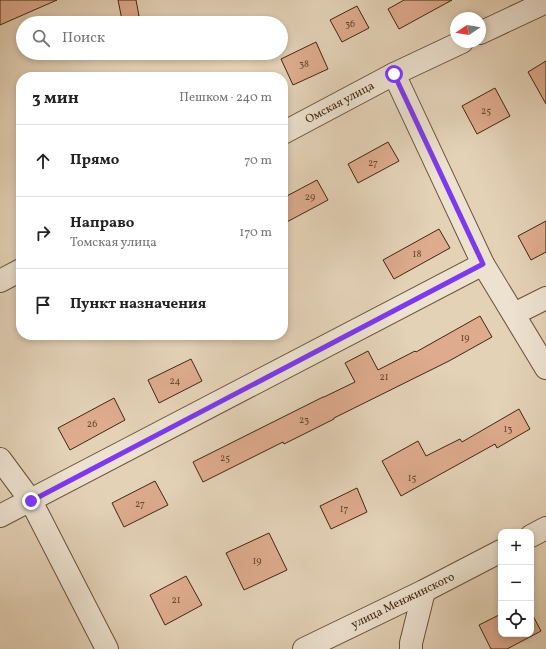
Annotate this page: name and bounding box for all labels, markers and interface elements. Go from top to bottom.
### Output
north arrow [450,12,486,48]
search box [16,16,288,60]
house number: 36 [345,17,355,31]
icon: search [30,27,52,49]
text: Поиск [62,28,105,49]
house number: 38 [299,57,309,71]
route start [385,65,403,83]
street label: Омская улица [302,78,378,128]
text: 3 мин [32,87,79,110]
text: Пешком · 240 m [179,89,272,107]
house number: 25 [481,104,491,118]
icon: ahead [32,150,54,172]
text: Прямо [70,150,119,171]
text: 70 m [244,152,272,170]
house number: 27 [368,156,378,170]
house number: 29 [305,190,315,204]
text: Направо [70,213,134,234]
icon: right [32,222,54,244]
text: 170 m [239,224,272,242]
text: Томская улица [70,234,157,252]
house number: 18 [413,247,421,261]
icon: arrive [32,294,54,316]
text: Пункт назначения [70,294,206,315]
house number: 19 [460,331,470,345]
house number: 21 [379,370,389,384]
house number: 24 [169,374,181,388]
house number: 23 [299,413,309,427]
house number: 26 [87,417,97,431]
house number: 13 [503,422,513,436]
house number: 25 [220,451,230,465]
house number: 15 [408,471,417,485]
route end [22,492,40,510]
house number: 27 [135,497,145,511]
house number: 17 [340,502,349,516]
map controls [498,529,534,637]
button: + [498,529,534,565]
house number: 19 [252,554,262,568]
button: − [498,565,534,601]
street label: улица Менжинского [349,569,457,633]
house number: 21 [171,593,181,607]
button: locate [498,601,534,637]

